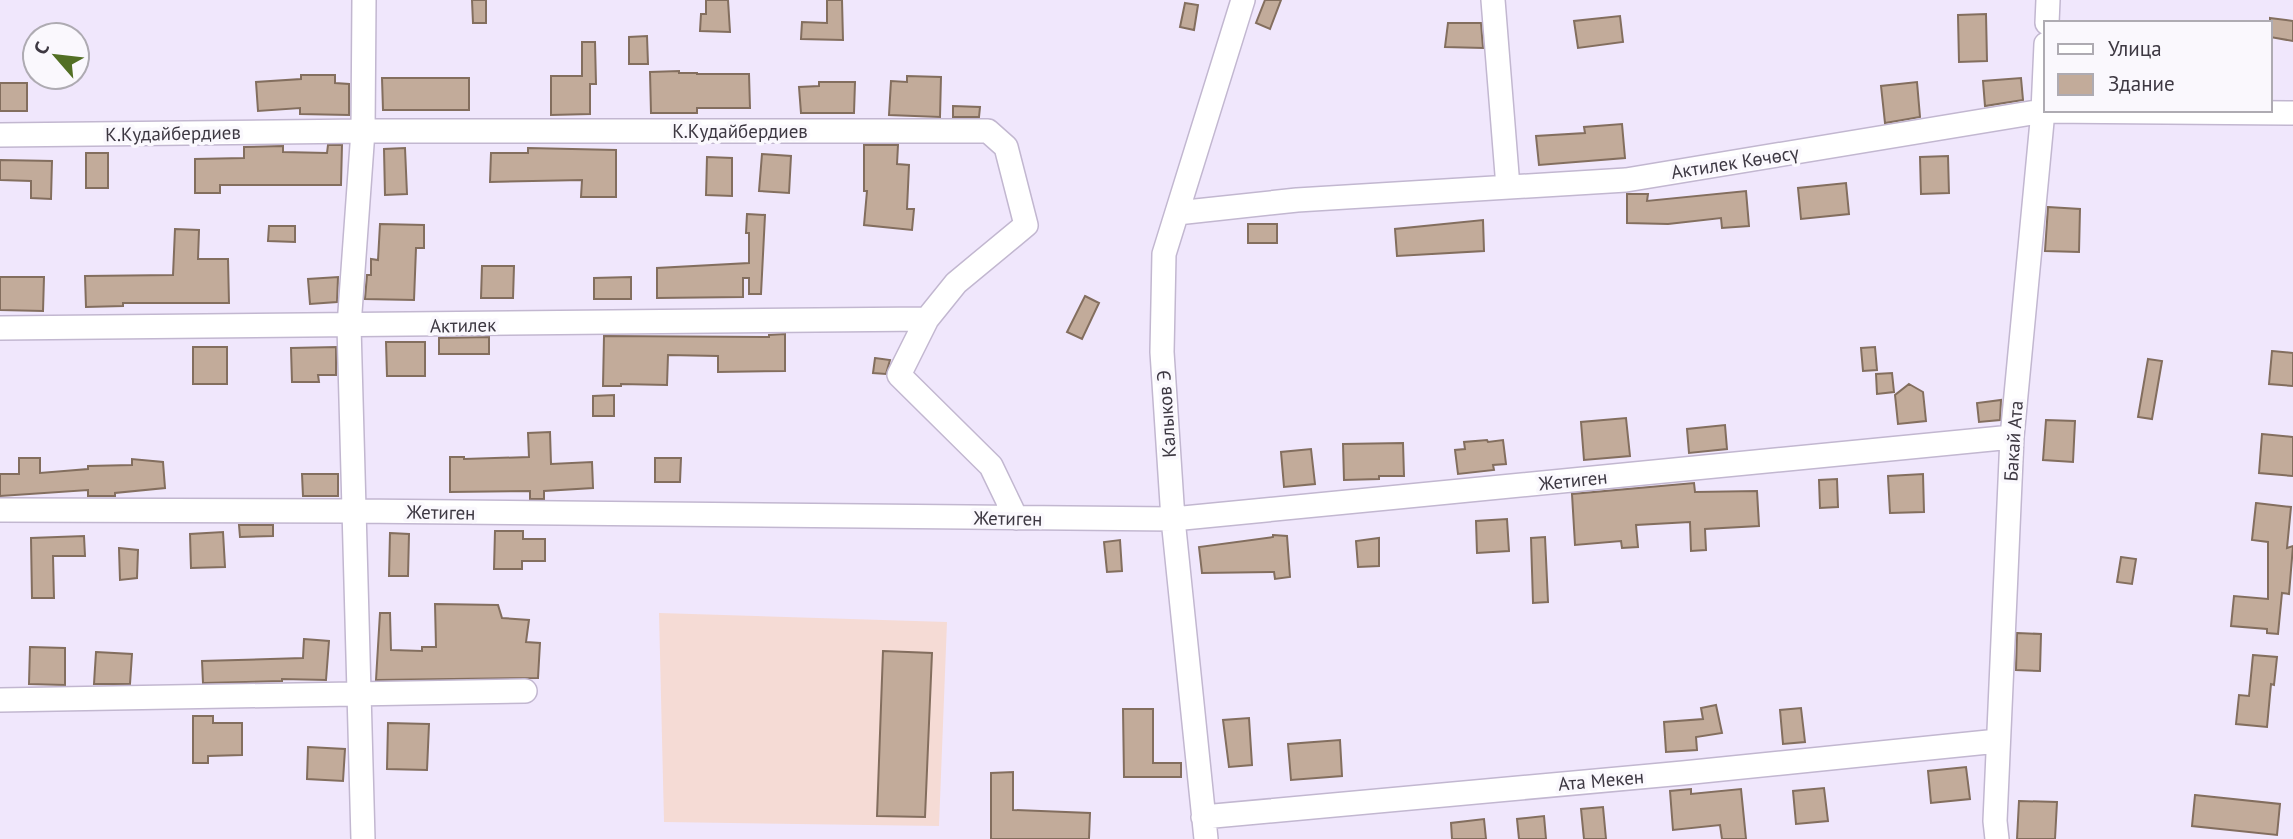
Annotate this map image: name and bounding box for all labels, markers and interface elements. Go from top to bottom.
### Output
north arrow [21,21,91,91]
legend [2044,21,2272,112]
text: Улица [2108,35,2162,62]
text: С [28,37,54,58]
text: Здание [2108,70,2175,97]
street label: К.Кудайбердиев [672,119,808,143]
street label: К.Кудайбердиев [105,120,241,146]
street label: Актилек Көчөсү [1669,140,1801,184]
street label: Актилек [430,312,496,338]
street label: Калыков Э [1151,369,1181,459]
street label: Бакай Ата [1998,400,2028,482]
street label: Жетиген [1537,464,1608,496]
street label: Жетиген [405,499,476,525]
street label: Жетиген [972,505,1043,531]
street label: Ата Мекен [1557,764,1645,796]

